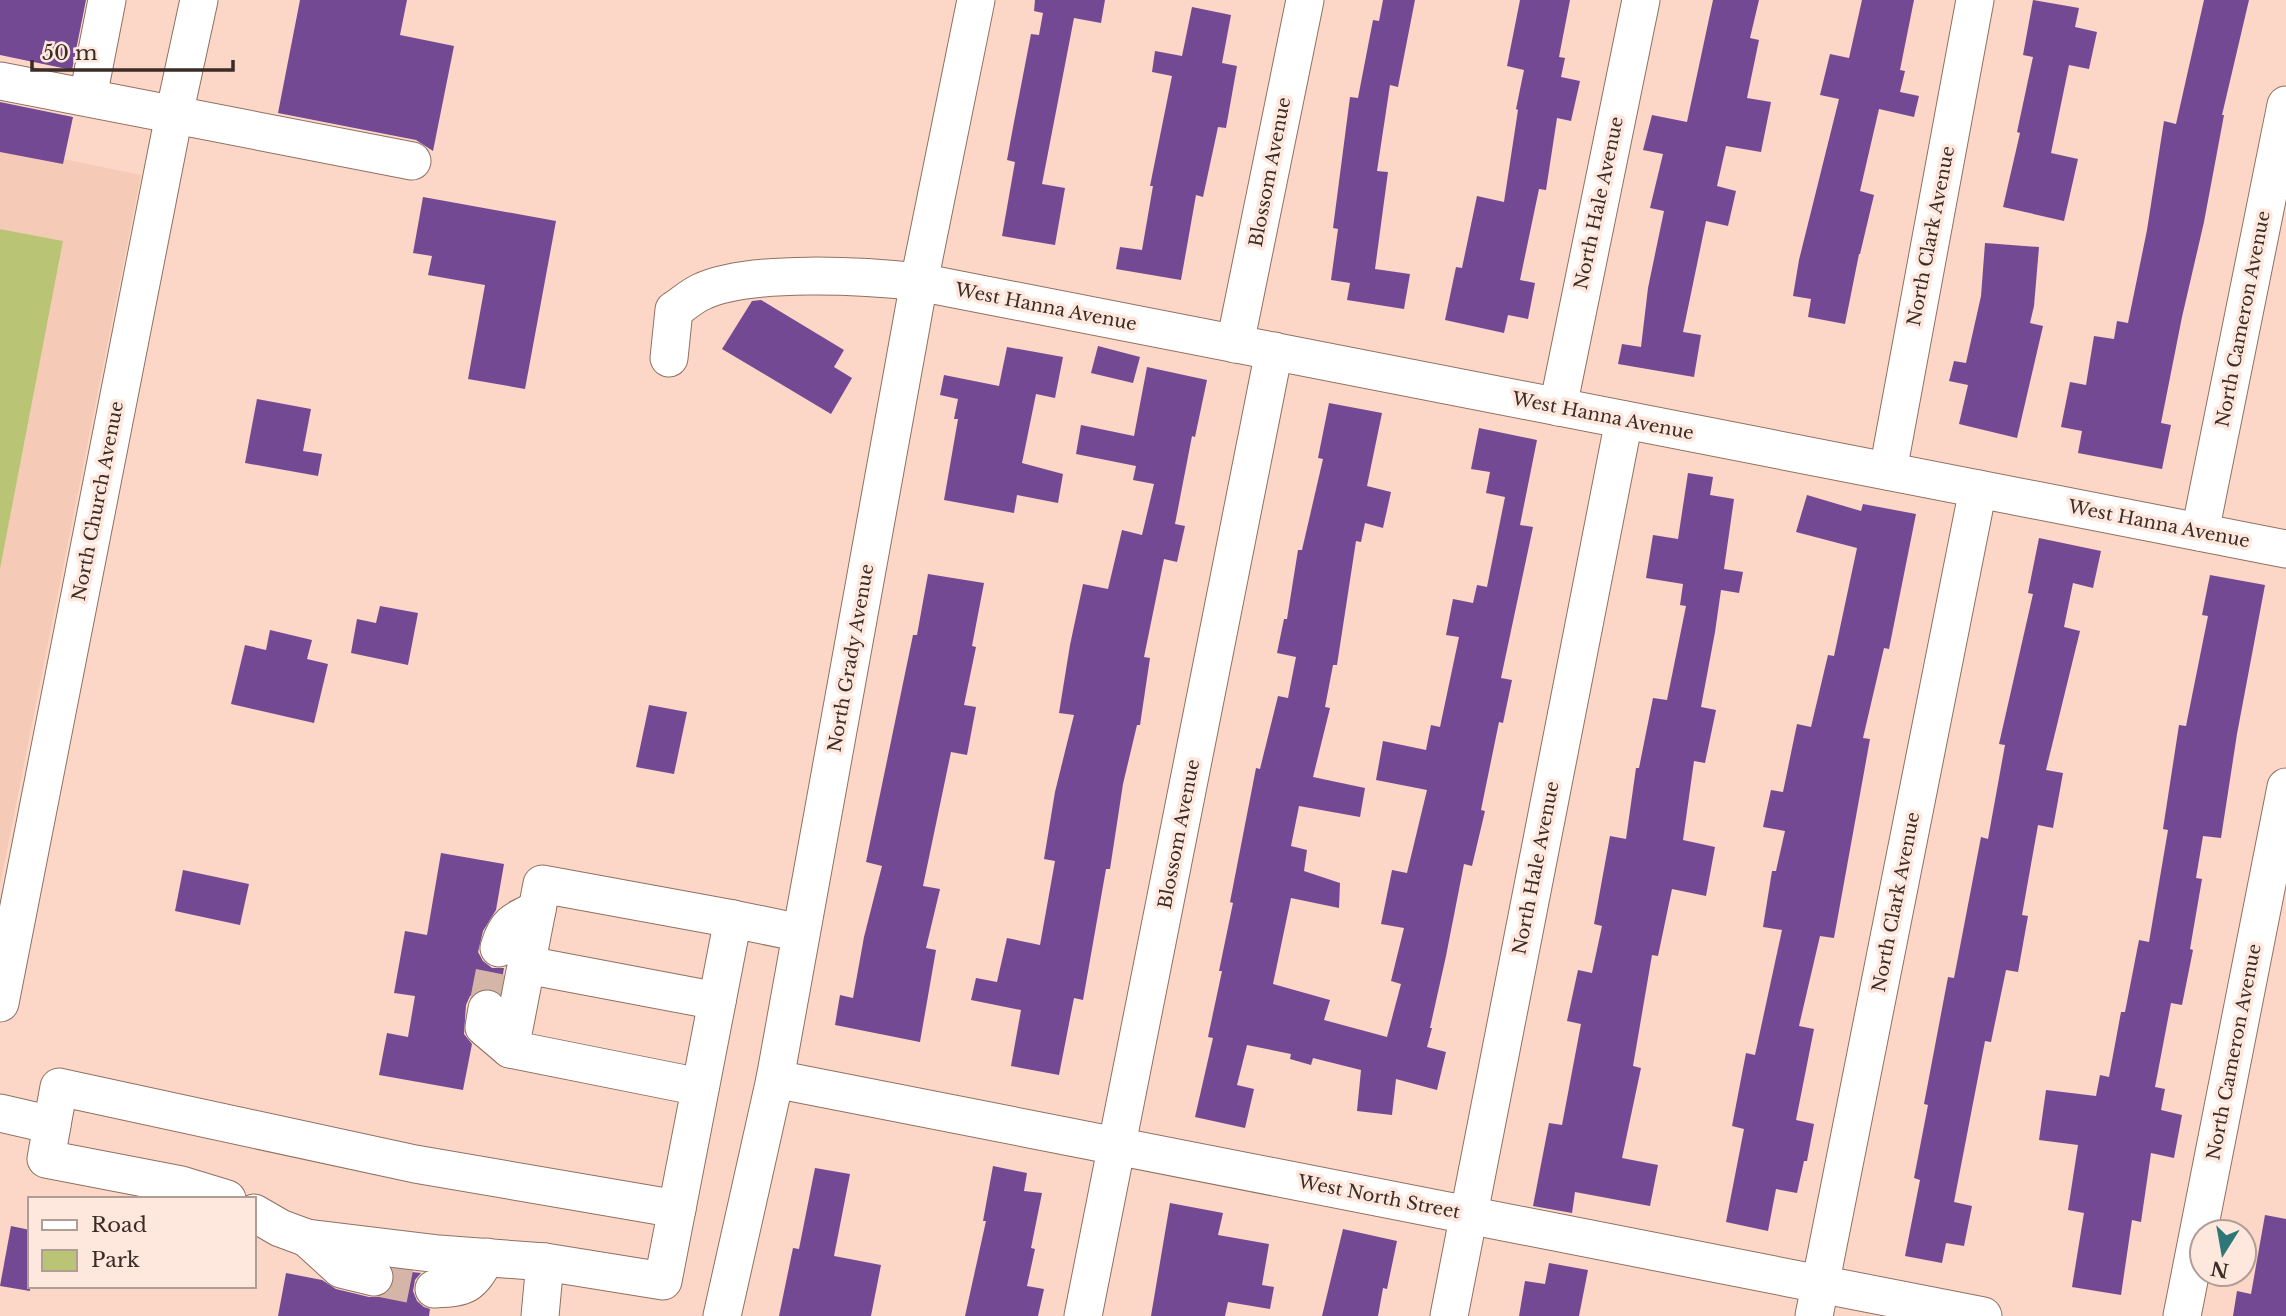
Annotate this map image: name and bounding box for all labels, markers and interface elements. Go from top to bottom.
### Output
scale bar [32,28,233,72]
text: 50 m [42,40,98,66]
street label: Blossom Avenue [1245,95,1295,249]
street label: North Hale Avenue [1570,115,1628,291]
street label: North Clark Avenue [1903,144,1959,328]
street label: North Cameron Avenue [2211,209,2275,429]
street label: West Hanna Avenue [952,278,1139,335]
street label: West Hanna Avenue [1509,387,1696,444]
street label: North Church Avenue [68,399,128,603]
street label: West Hanna Avenue [2065,495,2252,552]
street label: North Grady Avenue [824,562,878,754]
street label: Blossom Avenue [1154,757,1204,911]
street label: North Hale Avenue [1508,779,1564,957]
street label: North Clark Avenue [1868,810,1924,994]
street label: North Cameron Avenue [2202,942,2266,1162]
street label: West North Street [1295,1170,1462,1224]
legend [28,1197,256,1288]
text: Road [91,1212,147,1238]
north arrow [2188,1218,2258,1288]
text: Park [91,1247,140,1273]
text: N [2209,1256,2231,1282]

